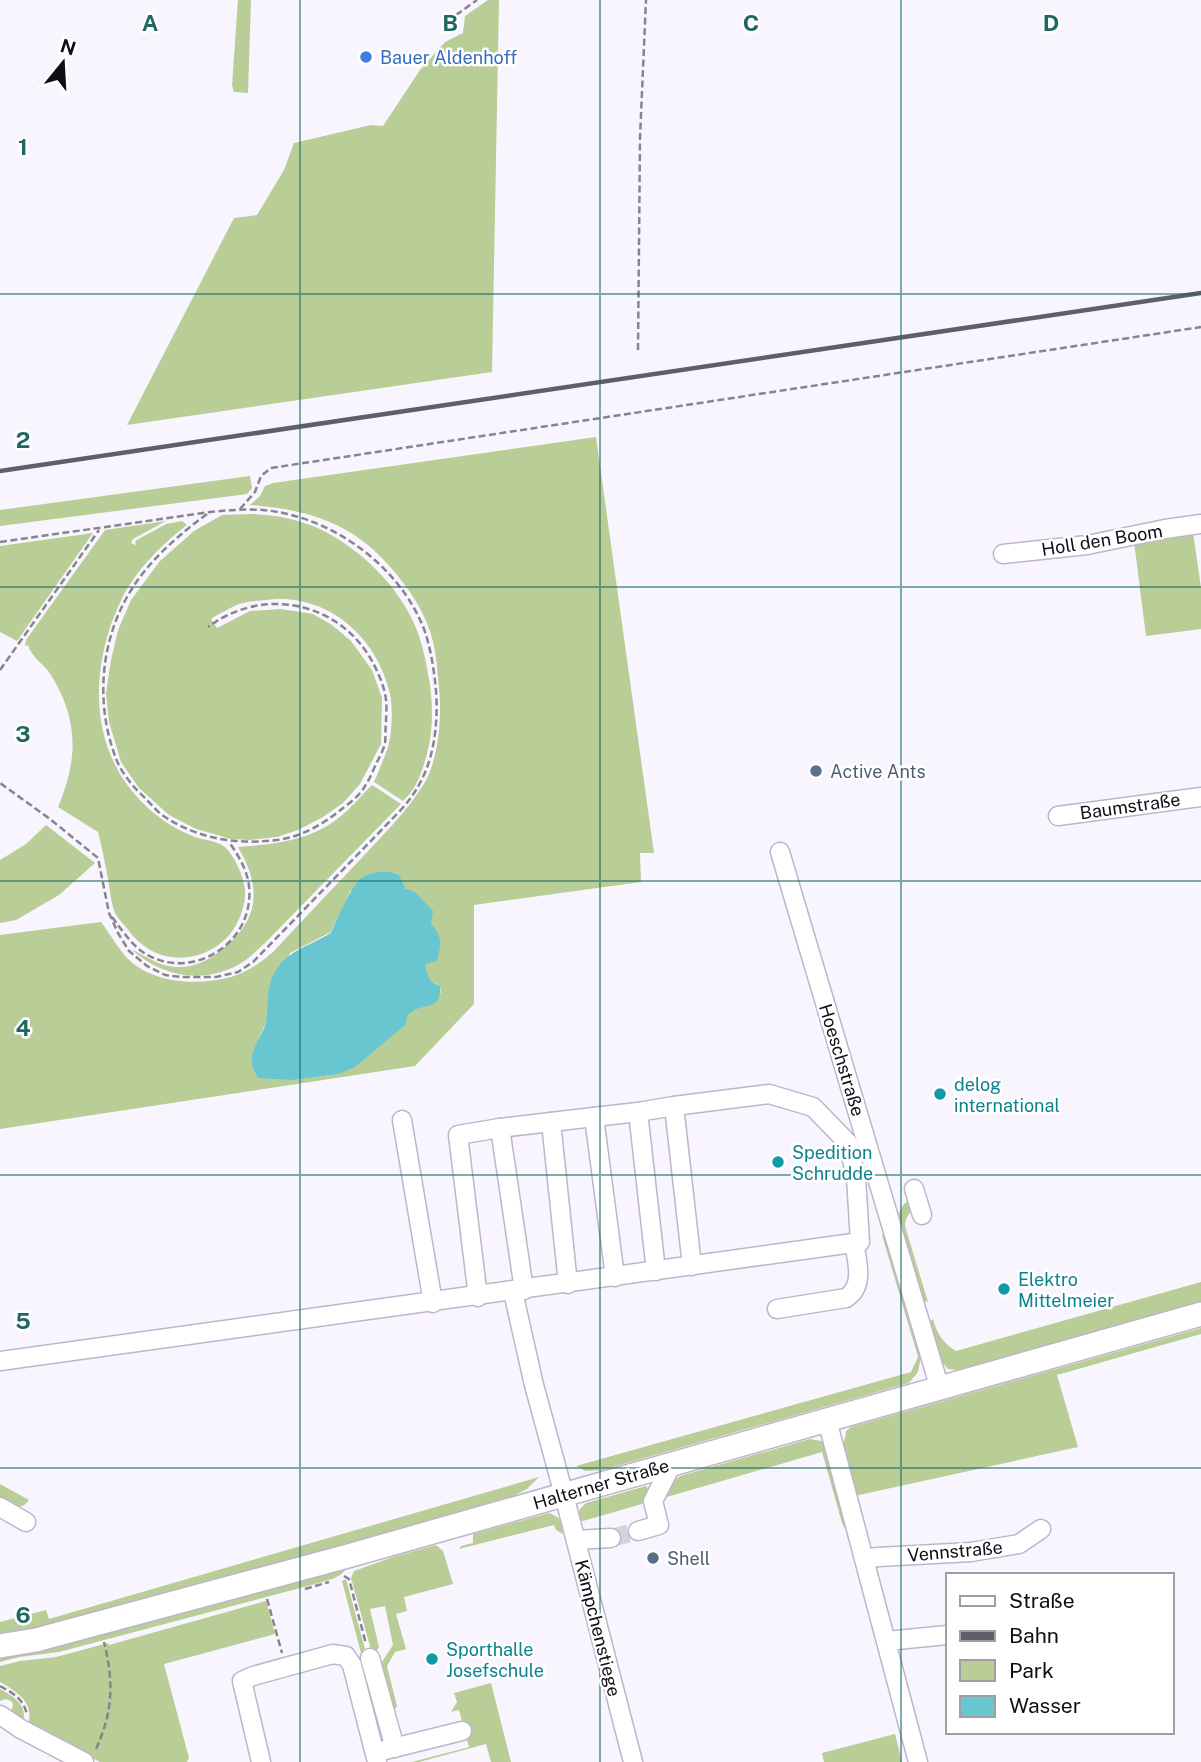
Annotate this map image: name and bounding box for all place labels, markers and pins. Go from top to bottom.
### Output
place label: Bauer Aldenhoff [380,47,517,68]
marker: Bauer Aldenhoff [358,49,374,65]
place label: Active Ants [830,761,926,782]
marker: Active Ants [808,763,824,779]
place label: delog international [954,1074,1060,1116]
marker: delog international [932,1086,948,1102]
place label: Spedition Schrudde [792,1142,873,1184]
marker: Spedition Schrudde [770,1154,786,1170]
place label: Elektro Mittelmeier [1018,1269,1114,1311]
marker: Elektro Mittelmeier [996,1281,1012,1297]
place label: Shell [667,1548,710,1569]
marker: Shell [645,1550,661,1566]
place label: Sporthalle Josefschule [446,1639,544,1681]
marker: Sporthalle Josefschule [424,1651,440,1667]

